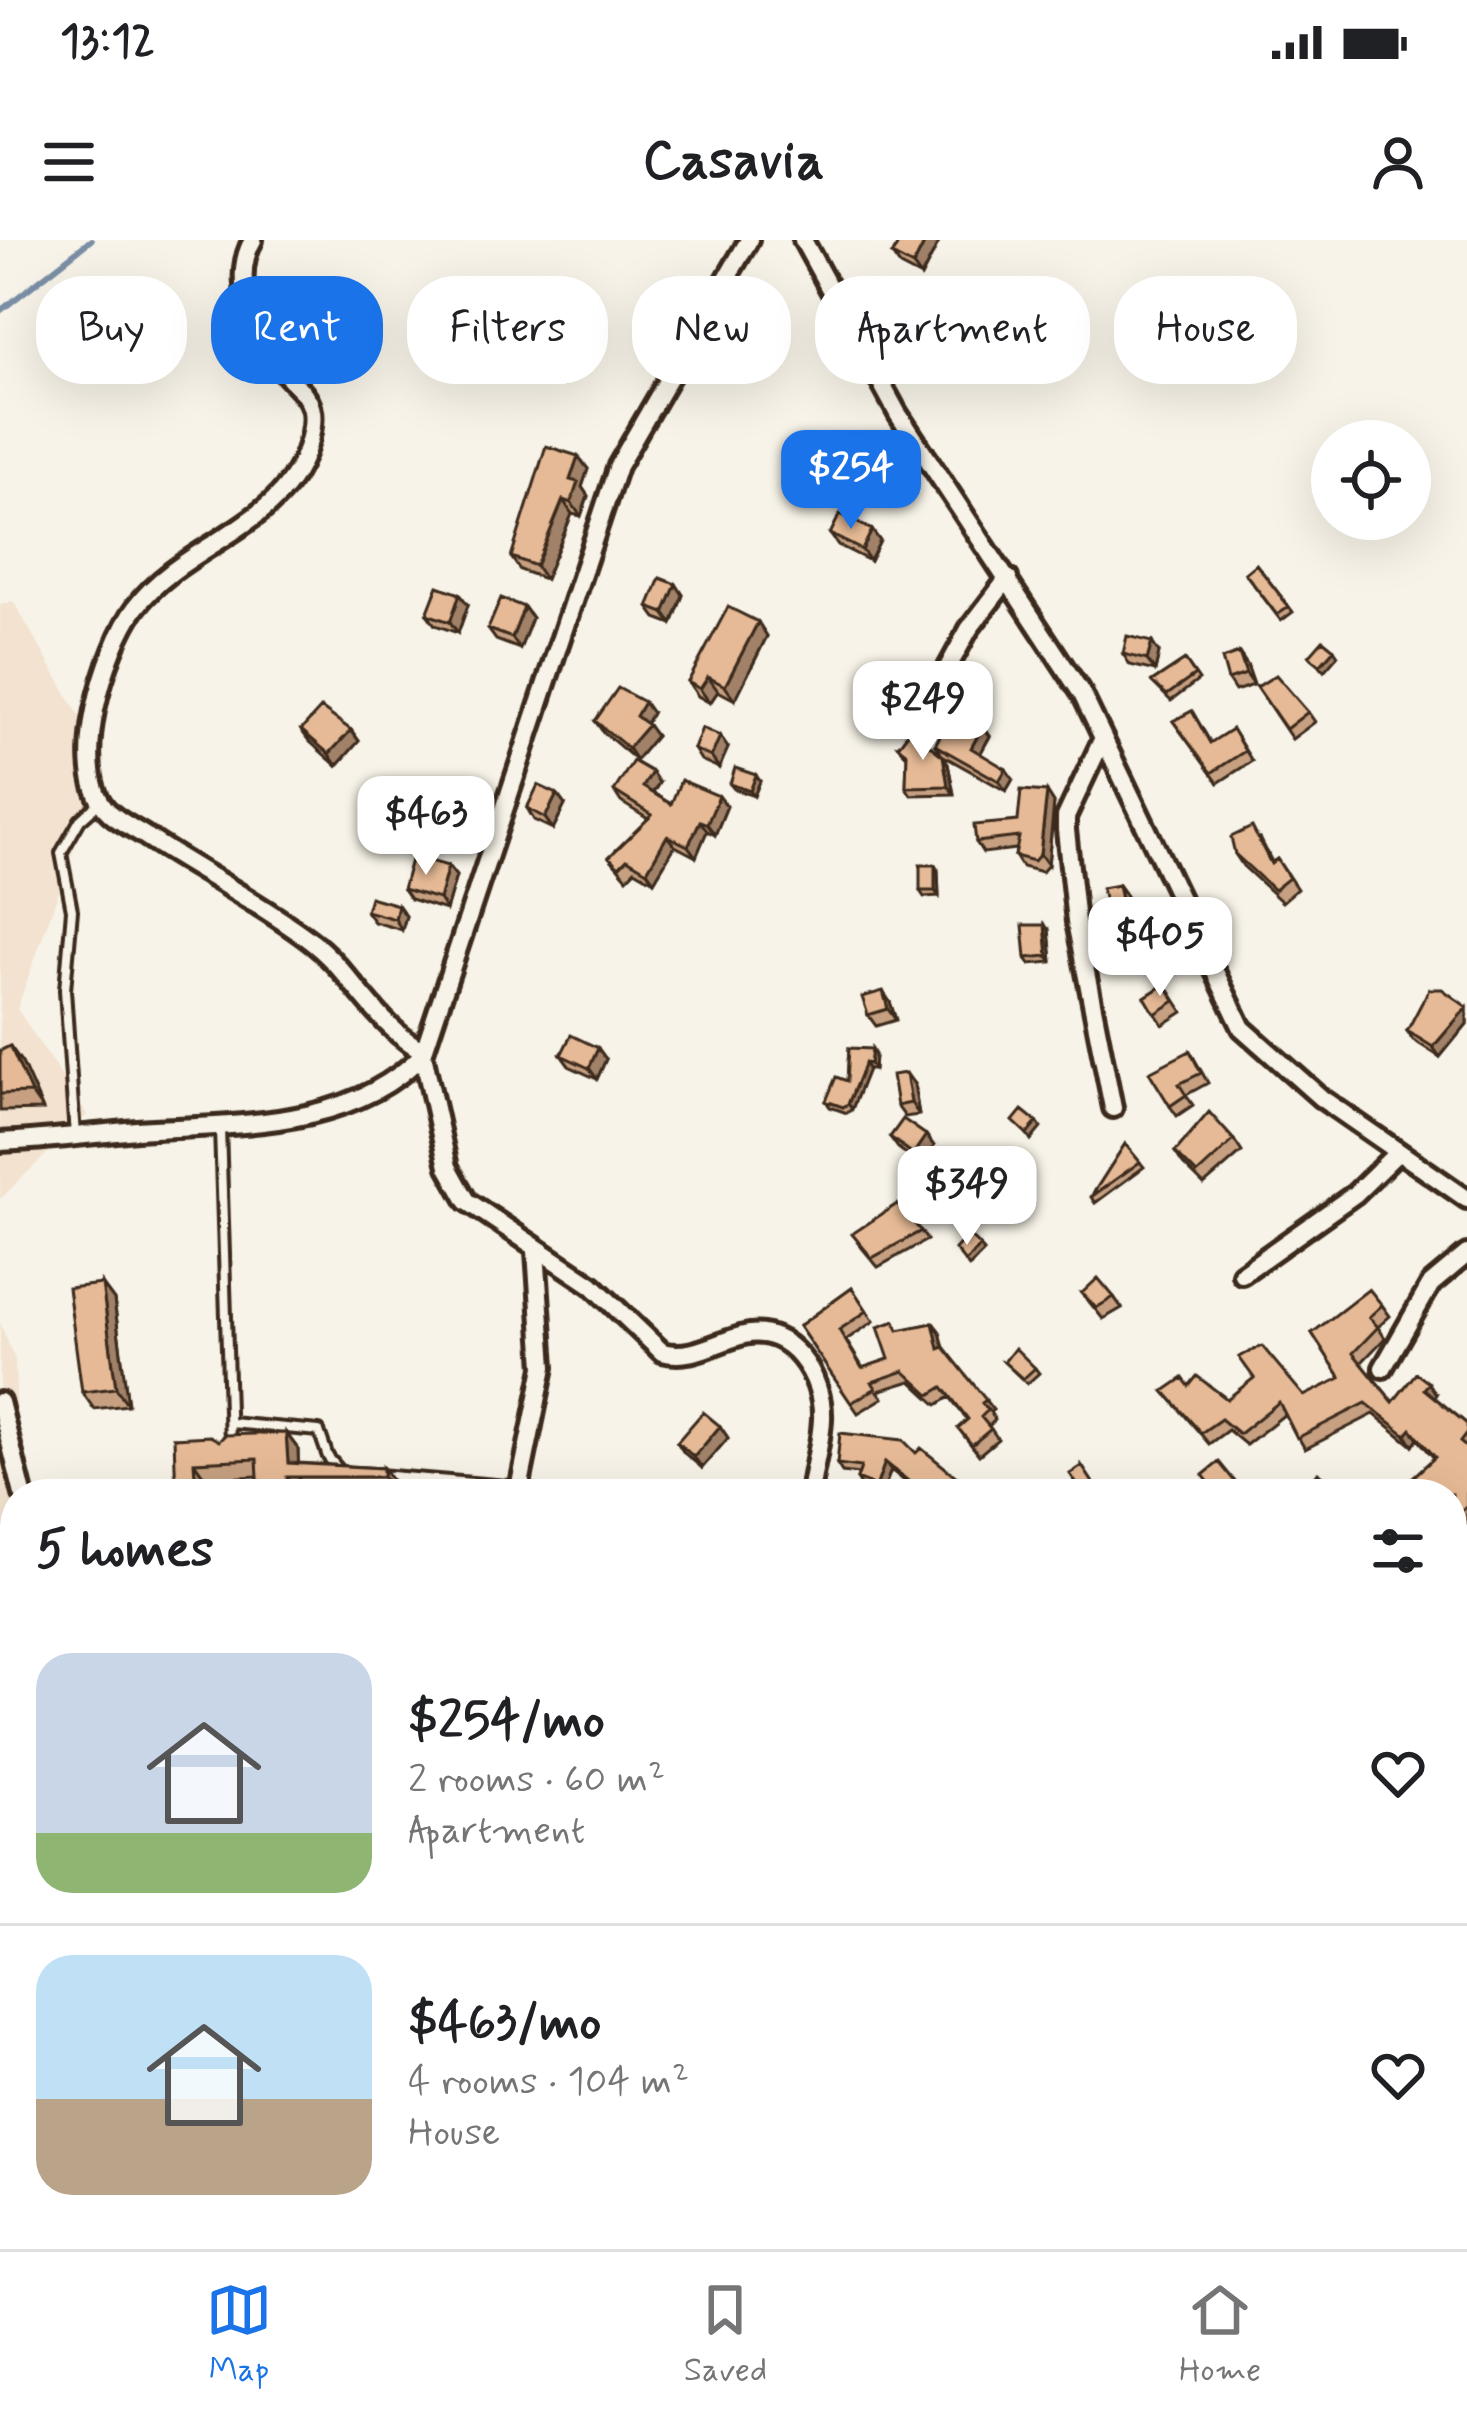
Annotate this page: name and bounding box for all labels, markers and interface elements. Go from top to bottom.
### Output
text: 13:12 [60,13,155,72]
text: Casavia [643,127,824,198]
icon: menu [36,129,102,195]
icon: person [1365,129,1431,195]
chip: Buy [36,276,187,384]
chip: Rent [211,276,383,384]
chip: Filters [407,276,608,384]
chip: New [632,276,791,384]
chip: Apartment [815,276,1090,384]
chip: House [1114,276,1297,384]
map controls [1311,420,1431,540]
button: locate [1311,420,1431,540]
pin: $254 [780,430,922,532]
text: $254 [808,443,894,494]
pin: $249 [852,661,994,763]
text: $249 [880,674,966,725]
pin: $463 [355,776,497,878]
text: $463 [384,789,468,840]
pin: $405 [1089,897,1231,999]
text: $405 [1115,910,1205,961]
pin: $349 [896,1146,1038,1248]
text: $349 [925,1159,1009,1210]
text: 5 homes [36,1518,214,1584]
icon: filters [1365,1518,1431,1584]
text: $254/mo [408,1689,605,1755]
icon: home [132,1701,276,1845]
icon: heart [1365,1740,1431,1806]
text: 2 rooms · 60 m² [408,1755,665,1806]
text: Apartment [408,1806,585,1857]
text: $463/mo [408,1991,601,2057]
icon: home [132,2003,276,2147]
icon: heart [1365,2042,1431,2108]
text: 4 rooms · 104 m² [408,2057,689,2108]
text: House [408,2108,500,2159]
tab: Map [206,2277,272,2393]
tab: Saved [684,2277,767,2393]
tab: Home [1179,2277,1261,2393]

